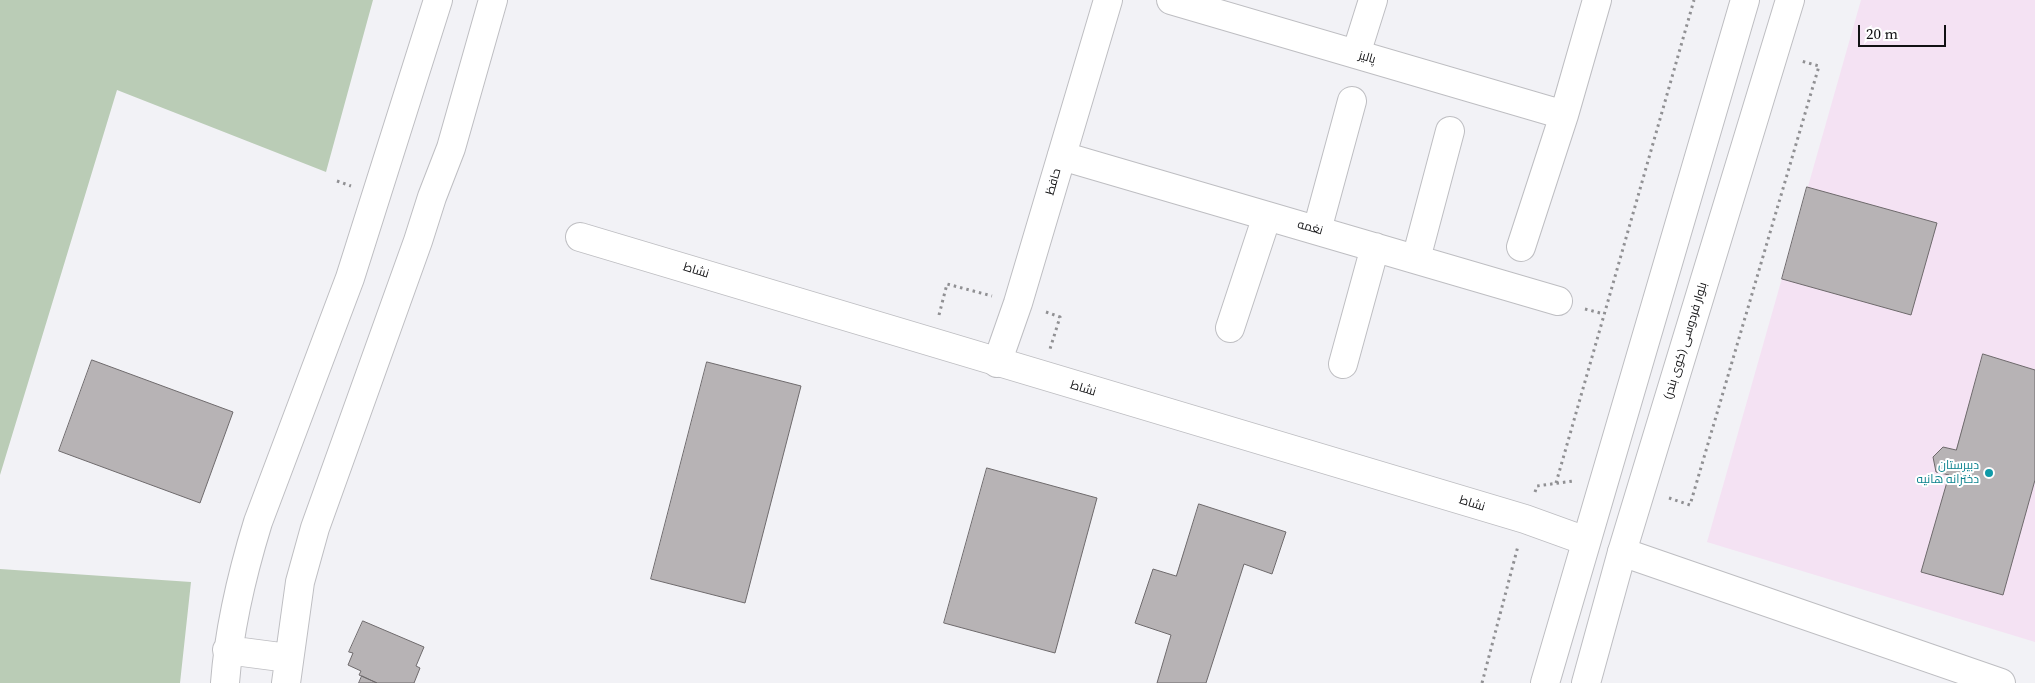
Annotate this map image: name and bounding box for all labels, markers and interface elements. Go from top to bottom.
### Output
scale bar [1860,15,1948,47]
text: 20 m [1866,23,1898,44]
street label: پالیز [1357,49,1377,67]
street label: حافظ [1043,167,1065,197]
street label: نغمه [1296,218,1324,238]
street label: نشاط [681,260,711,282]
street label: بلوار فردوسی (کوی بندر) [1661,281,1711,401]
street label: نشاط [1068,378,1098,400]
place label: دبیرستان دخترانه هانیه [1916,459,1979,487]
marker: دبیرستان دخترانه هانیه [1983,467,1995,479]
street label: نشاط [1457,493,1487,515]

